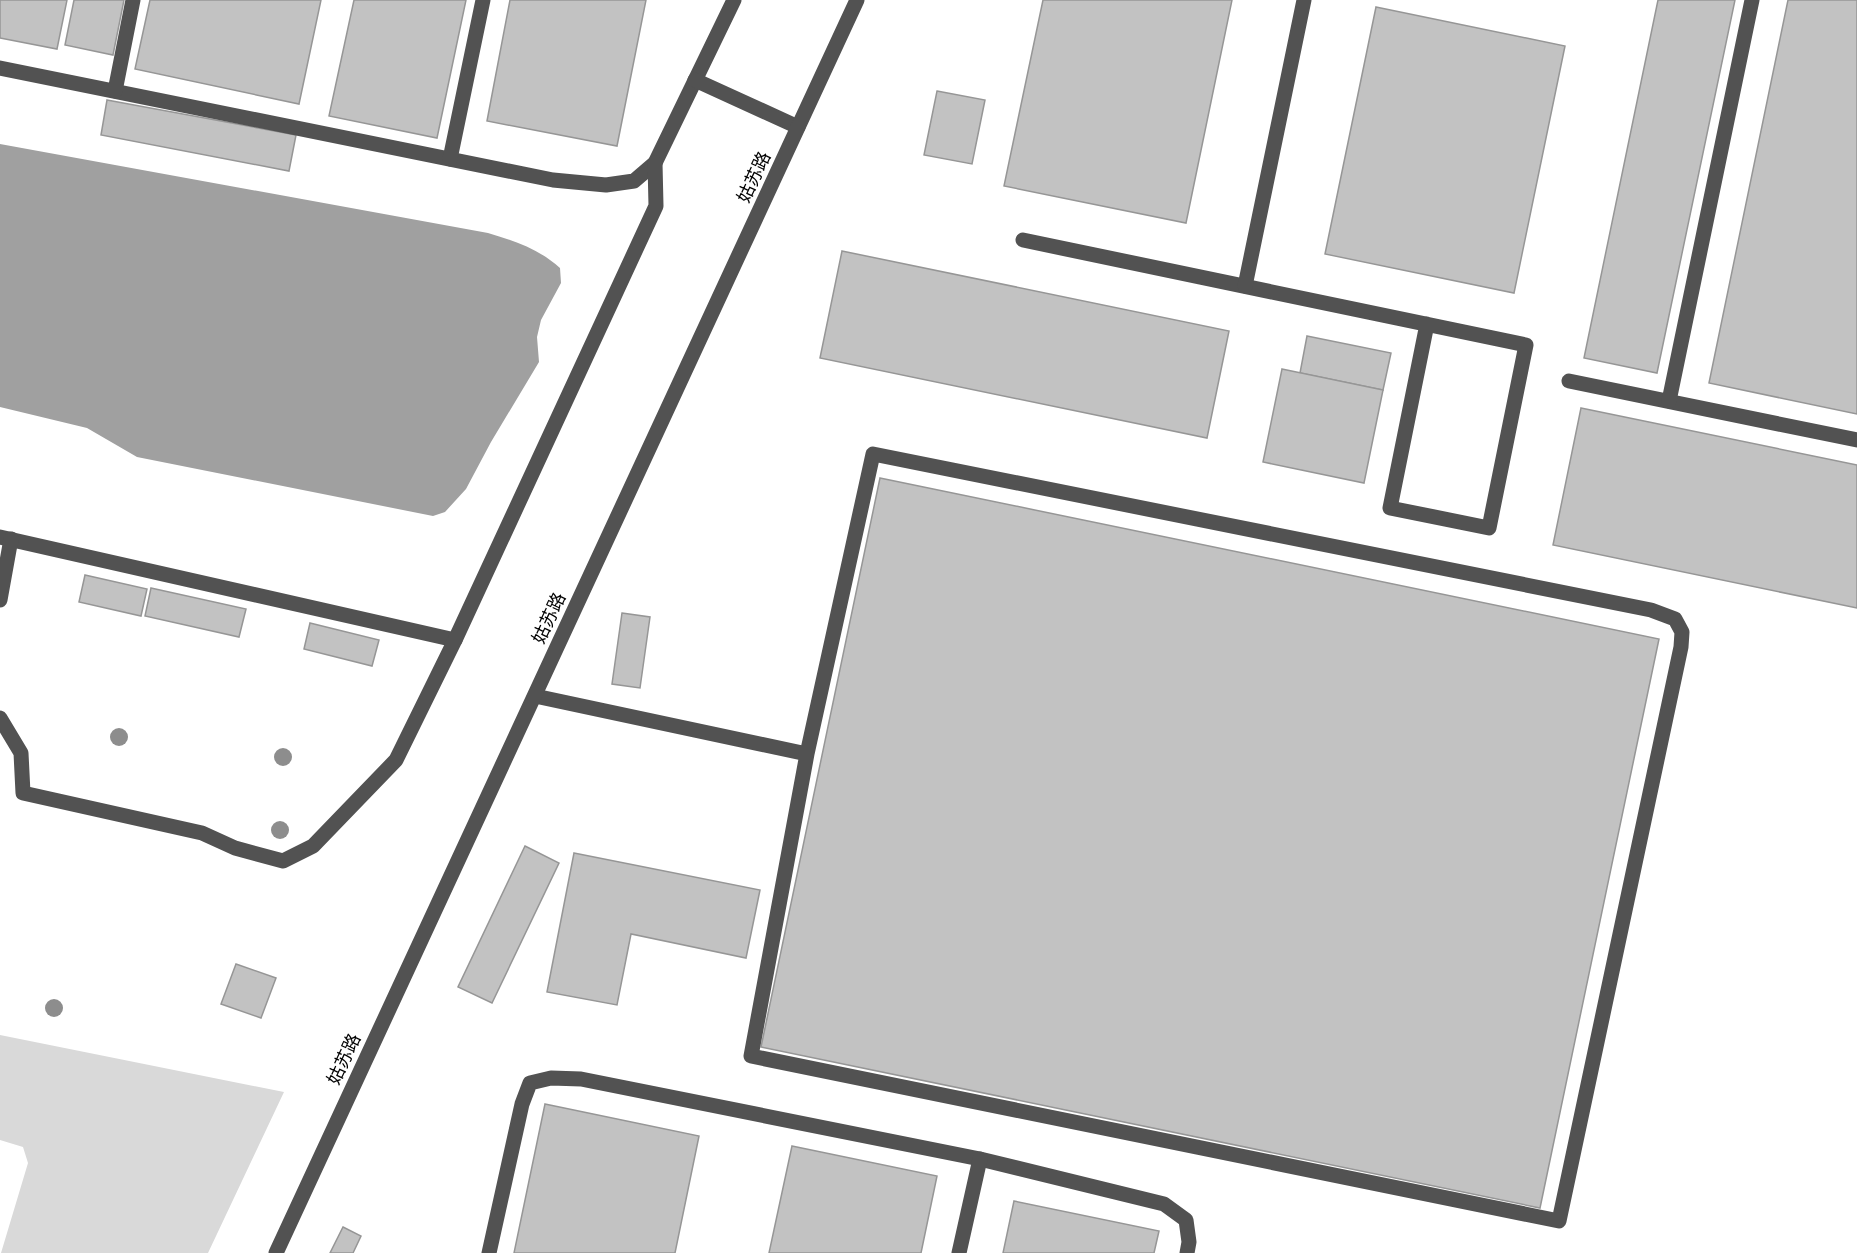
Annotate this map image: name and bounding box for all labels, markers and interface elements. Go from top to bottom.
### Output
street label: 姑苏路 [732,147,776,207]
street label: 姑苏路 [527,588,571,648]
street label: 姑苏路 [322,1029,366,1089]

